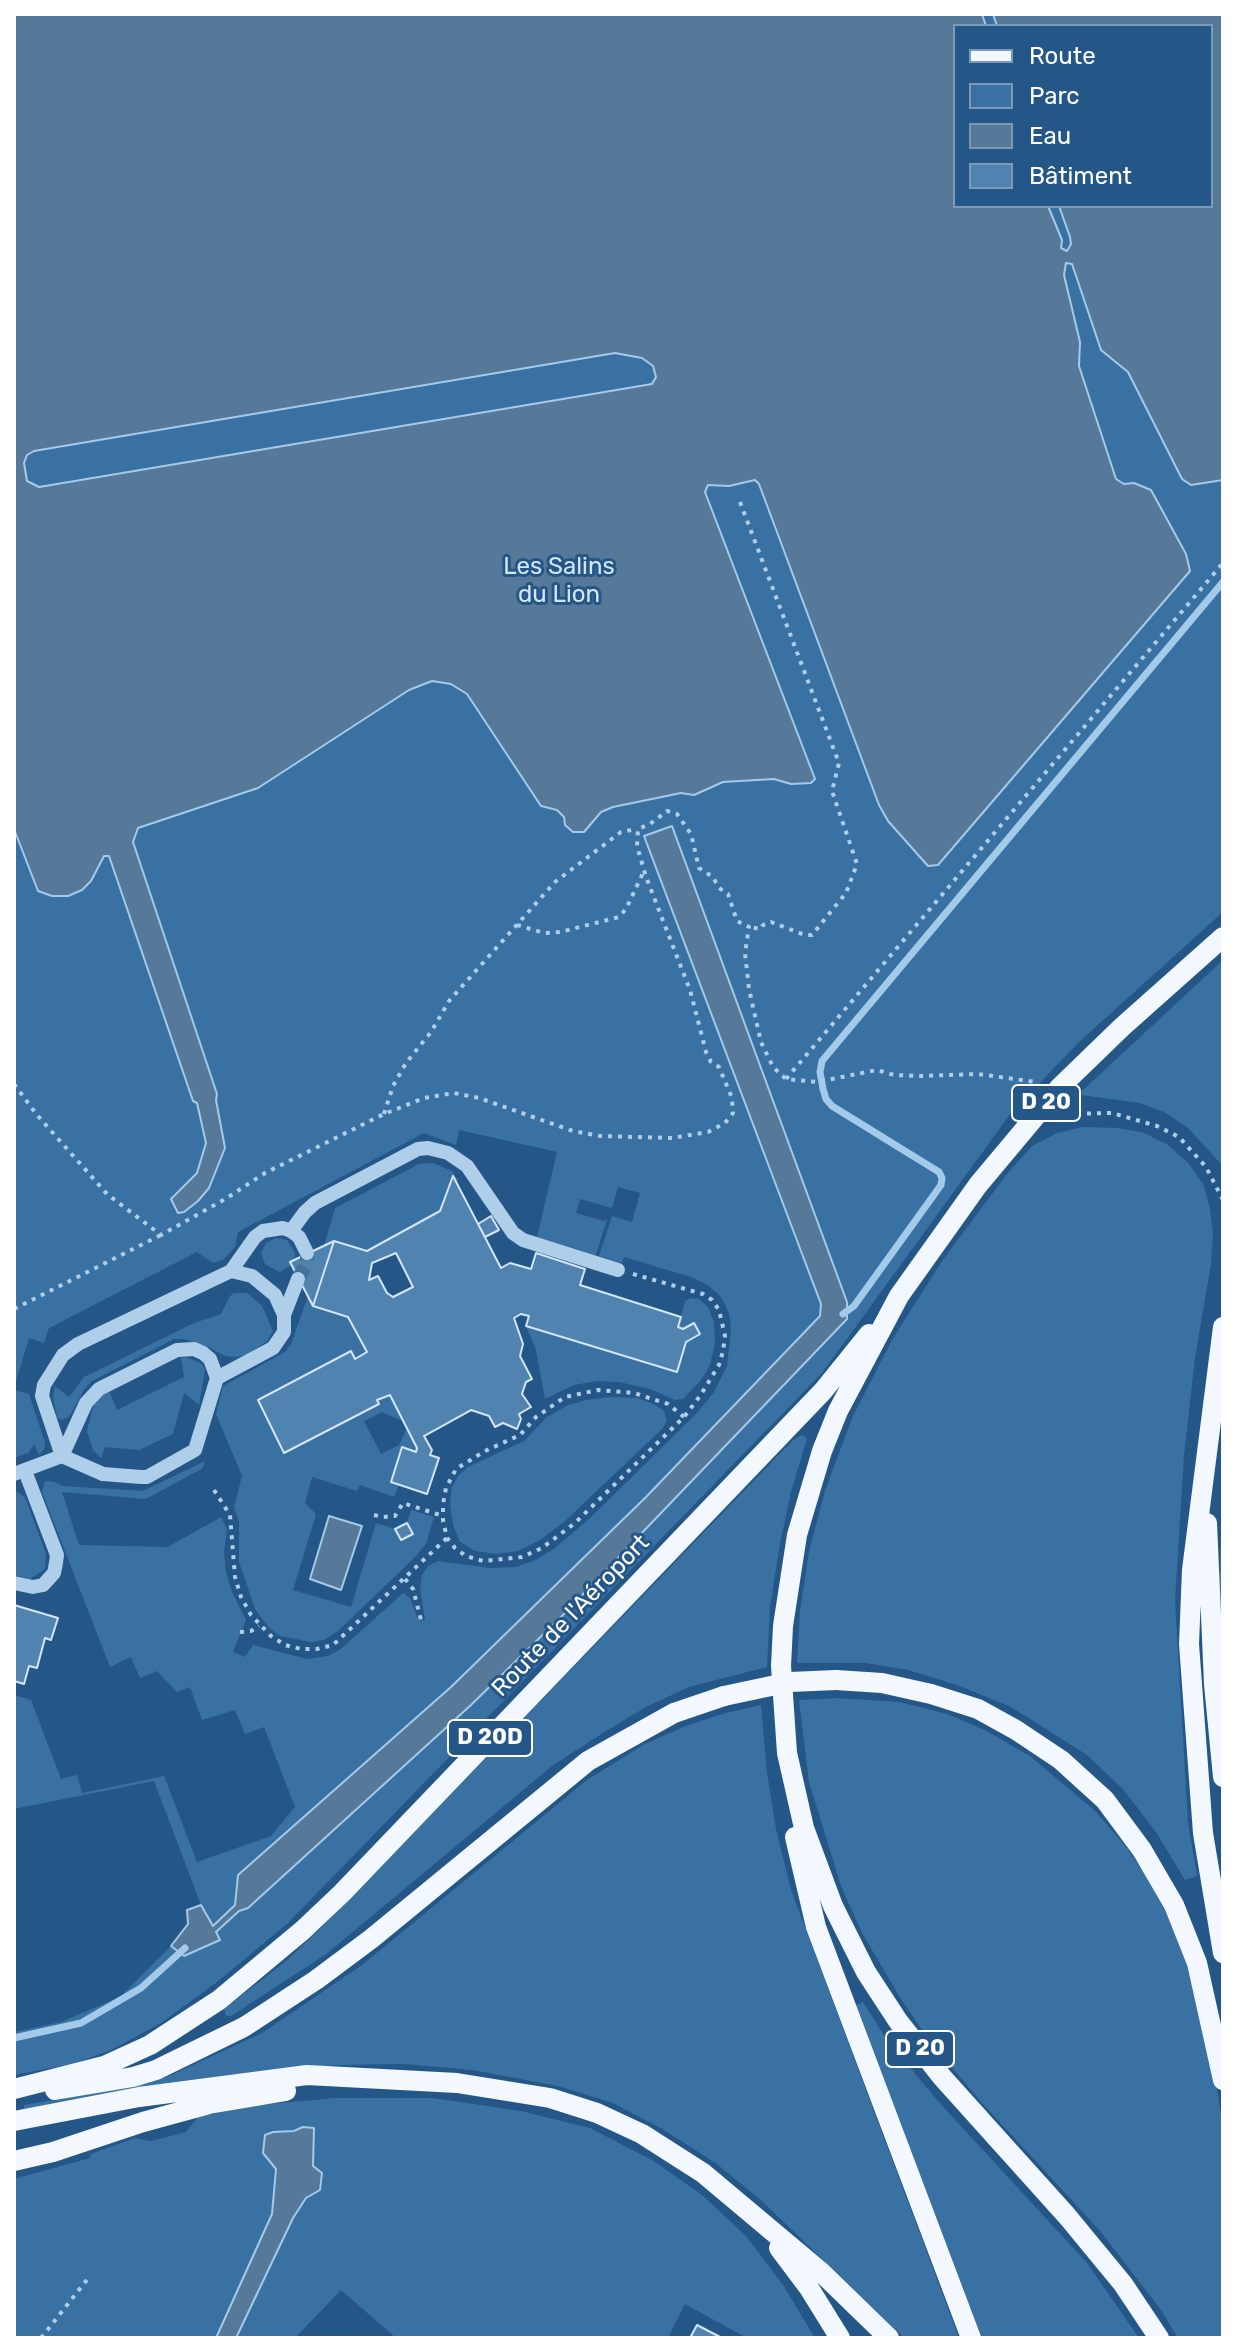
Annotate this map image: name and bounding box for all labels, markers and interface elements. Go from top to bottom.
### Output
legend [953,24,1213,208]
text: Route [1029,42,1096,70]
text: Parc [1029,82,1080,110]
text: Eau [1029,122,1071,150]
text: Bâtiment [1029,162,1132,190]
park label: Les Salins du Lion [503,553,615,609]
road number: D 20 [1012,1085,1080,1121]
street label: Route de l'Aéroport [486,1529,656,1703]
road number: D 20D [448,1720,532,1756]
road number: D 20 [886,2031,954,2067]

